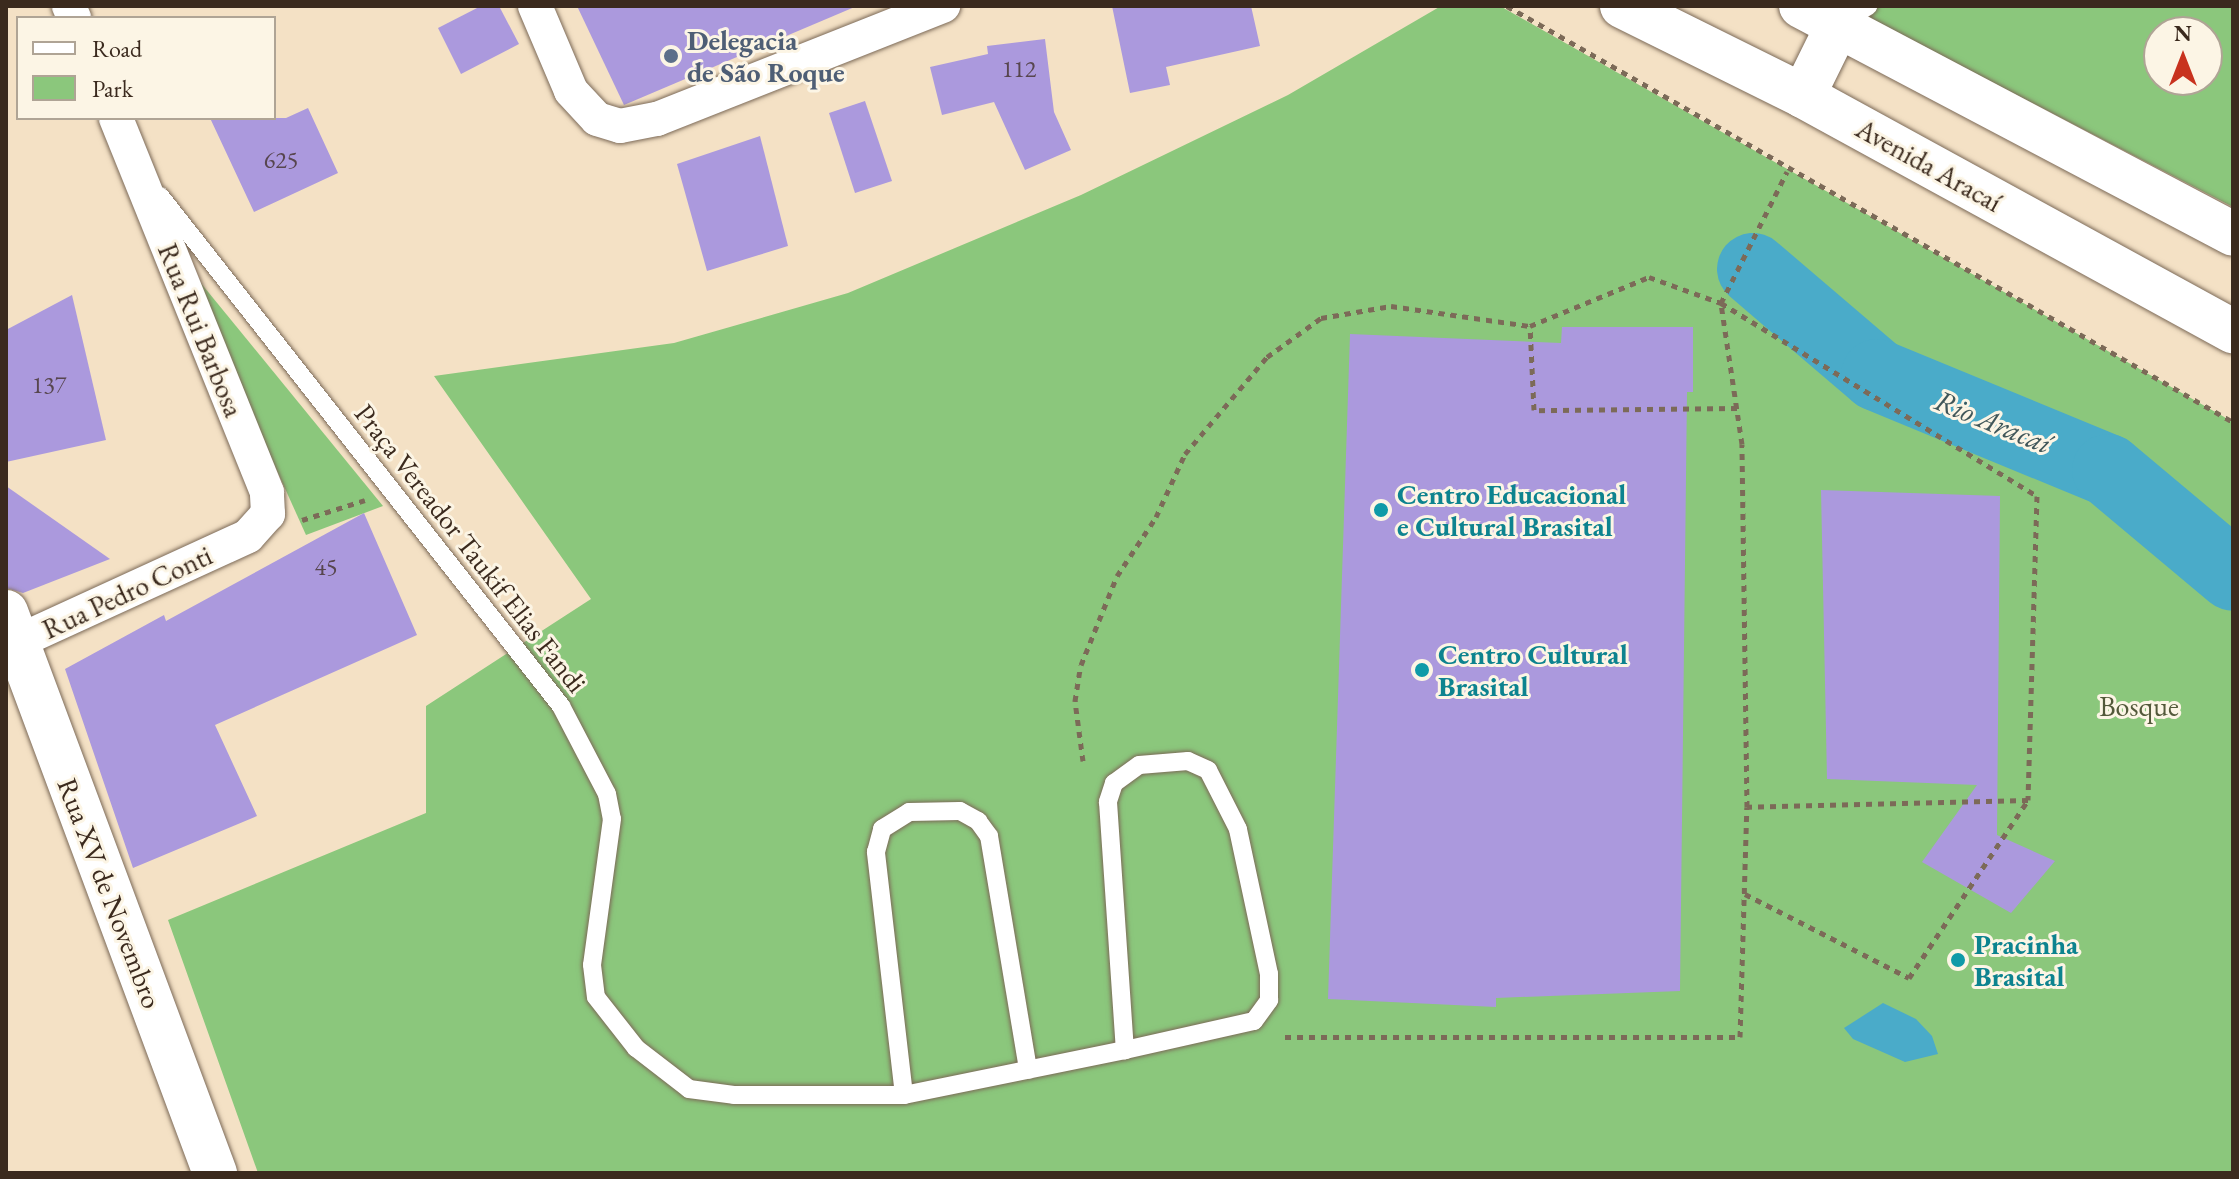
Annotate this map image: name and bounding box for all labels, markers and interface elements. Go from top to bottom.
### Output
legend [16,16,276,120]
north arrow [2143,16,2223,96]
text: N [2174,19,2192,48]
place label: Delegacia de São Roque [687,23,845,89]
text: Road [92,33,142,64]
marker: Delegacia de São Roque [662,47,680,65]
house number: 112 [1002,55,1036,83]
text: Park [92,73,133,104]
street label: Avenida Aracaí [1850,111,2008,219]
house number: 625 [264,146,298,174]
street label: Rua Rui Barbosa [151,238,251,422]
house number: 137 [32,371,66,399]
water label: Rio Aracaí [1929,382,2057,462]
street label: Praça Vereador Taukif Elias Fandi [348,397,594,699]
place label: Centro Educacional e Cultural Brasital [1397,477,1626,543]
marker: Centro Educacional e Cultural Brasital [1372,501,1390,519]
street label: Rua Pedro Conti [37,538,217,646]
house number: 45 [314,553,338,581]
place label: Centro Cultural Brasital [1438,637,1628,703]
marker: Centro Cultural Brasital [1413,661,1431,679]
park label: Bosque [2099,689,2179,723]
street label: Rua XV de Novembro [51,773,169,1013]
place label: Pracinha Brasital [1974,927,2078,993]
marker: Pracinha Brasital [1949,951,1967,969]

